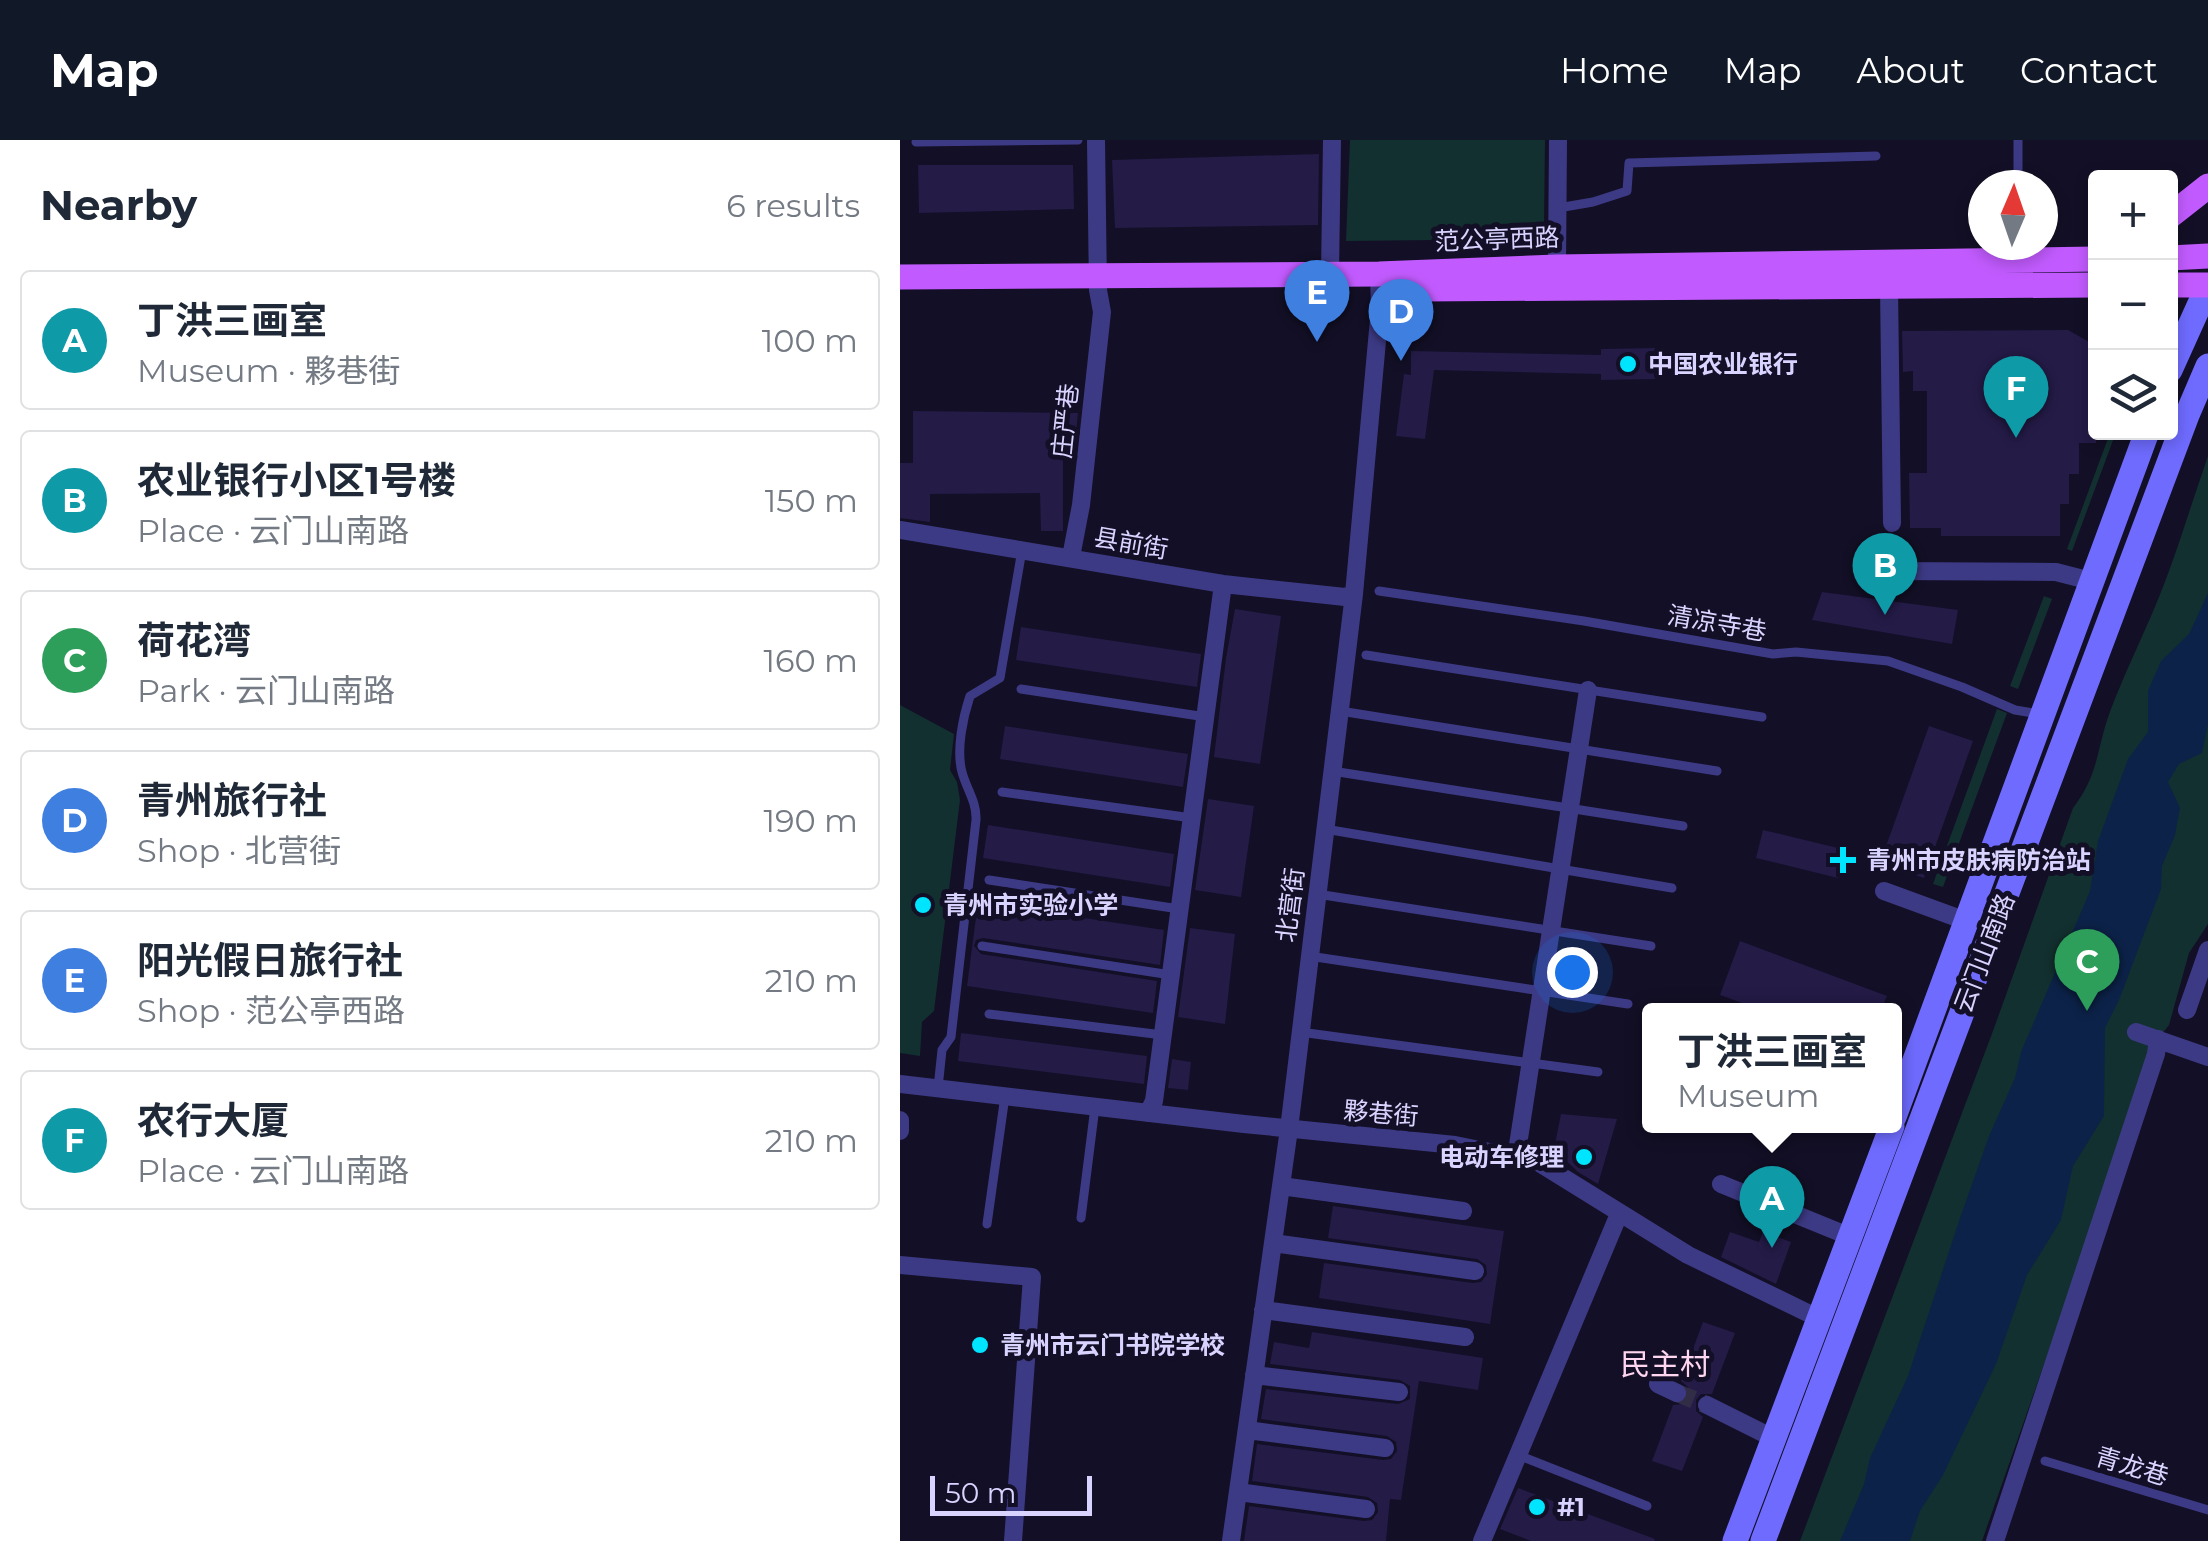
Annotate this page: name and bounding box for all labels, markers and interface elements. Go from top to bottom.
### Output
text: Map [50,41,159,99]
text: Home [1560,49,1669,92]
text: Map [1724,49,1802,92]
text: About [1857,49,1965,92]
text: Contact [2020,49,2158,92]
north arrow [1968,170,2058,260]
map controls [2088,170,2178,440]
button: + [2088,170,2178,260]
text: Nearby [40,179,197,231]
text: 6 results [726,186,860,225]
street label: 范公亭西路 [1434,222,1560,256]
pin: E [1284,260,1350,342]
button: − [2088,260,2178,350]
pin: D [1368,278,1434,361]
text: 丁洪三画室 [137,297,327,344]
text: A [62,321,87,360]
text: 100 m [762,321,858,360]
place label: 中国农业银行 [1648,349,1798,379]
button: layers [2088,350,2178,440]
text: Museum · 夥巷街 [137,351,400,390]
marker: 中国农业银行 [1617,353,1639,375]
pin: F [1984,356,2048,438]
street label: 庄严巷 [1046,382,1084,460]
text: 农业银行小区1号楼 [137,457,456,504]
text: B [62,481,87,520]
text: 150 m [765,481,858,520]
text: Place · 云门山南路 [137,511,409,550]
street label: 县前街 [1091,522,1171,564]
pin: B [1852,532,1918,615]
street label: 清凉寺巷 [1665,600,1769,646]
text: 荷花湾 [137,617,251,664]
text: C [63,641,86,680]
text: 160 m [763,641,858,680]
text: Park · 云门山南路 [137,671,395,710]
text: 青州旅行社 [137,777,327,824]
text: D [61,801,88,840]
text: 190 m [763,801,858,840]
text: Shop · 北营街 [137,831,341,870]
place label: 青州市皮肤病防治站 [1866,845,2091,875]
marker: 青州市皮肤病防治站 [1830,847,1856,873]
street label: 北营街 [1271,866,1309,944]
street label: 云门山南路 [1948,889,2020,1017]
place label: 青州市实验小学 [943,890,1118,920]
marker: 青州市实验小学 [912,894,934,916]
pin: C [2054,928,2120,1011]
text: 阳光假日旅行社 [137,937,403,984]
your location [1547,947,1598,998]
text: E [64,961,85,1000]
text: 210 m [765,961,858,1000]
text: Shop · 范公亭西路 [137,991,405,1030]
popup [1642,1003,1902,1133]
text: 丁洪三画室 [1677,1028,1867,1075]
text: Museum [1677,1076,1819,1115]
street label: 夥巷街 [1342,1095,1420,1131]
text: 农行大厦 [137,1097,289,1144]
text: F [64,1121,85,1160]
text: 210 m [765,1121,858,1160]
place label: 电动车修理 [1439,1142,1564,1172]
marker: 电动车修理 [1573,1146,1595,1168]
text: Place · 云门山南路 [137,1151,409,1190]
pin: A [1740,1166,1804,1248]
place label: 青州市云门书院学校 [1000,1330,1225,1360]
marker: 青州市云门书院学校 [969,1334,991,1356]
district label: 民主村 [1620,1346,1710,1383]
street label: 青龙巷 [2092,1441,2172,1491]
scale bar [930,1471,1092,1516]
text: 50 m [945,1476,1016,1510]
place label: #1 [1557,1492,1585,1522]
marker: #1 [1526,1496,1548,1518]

